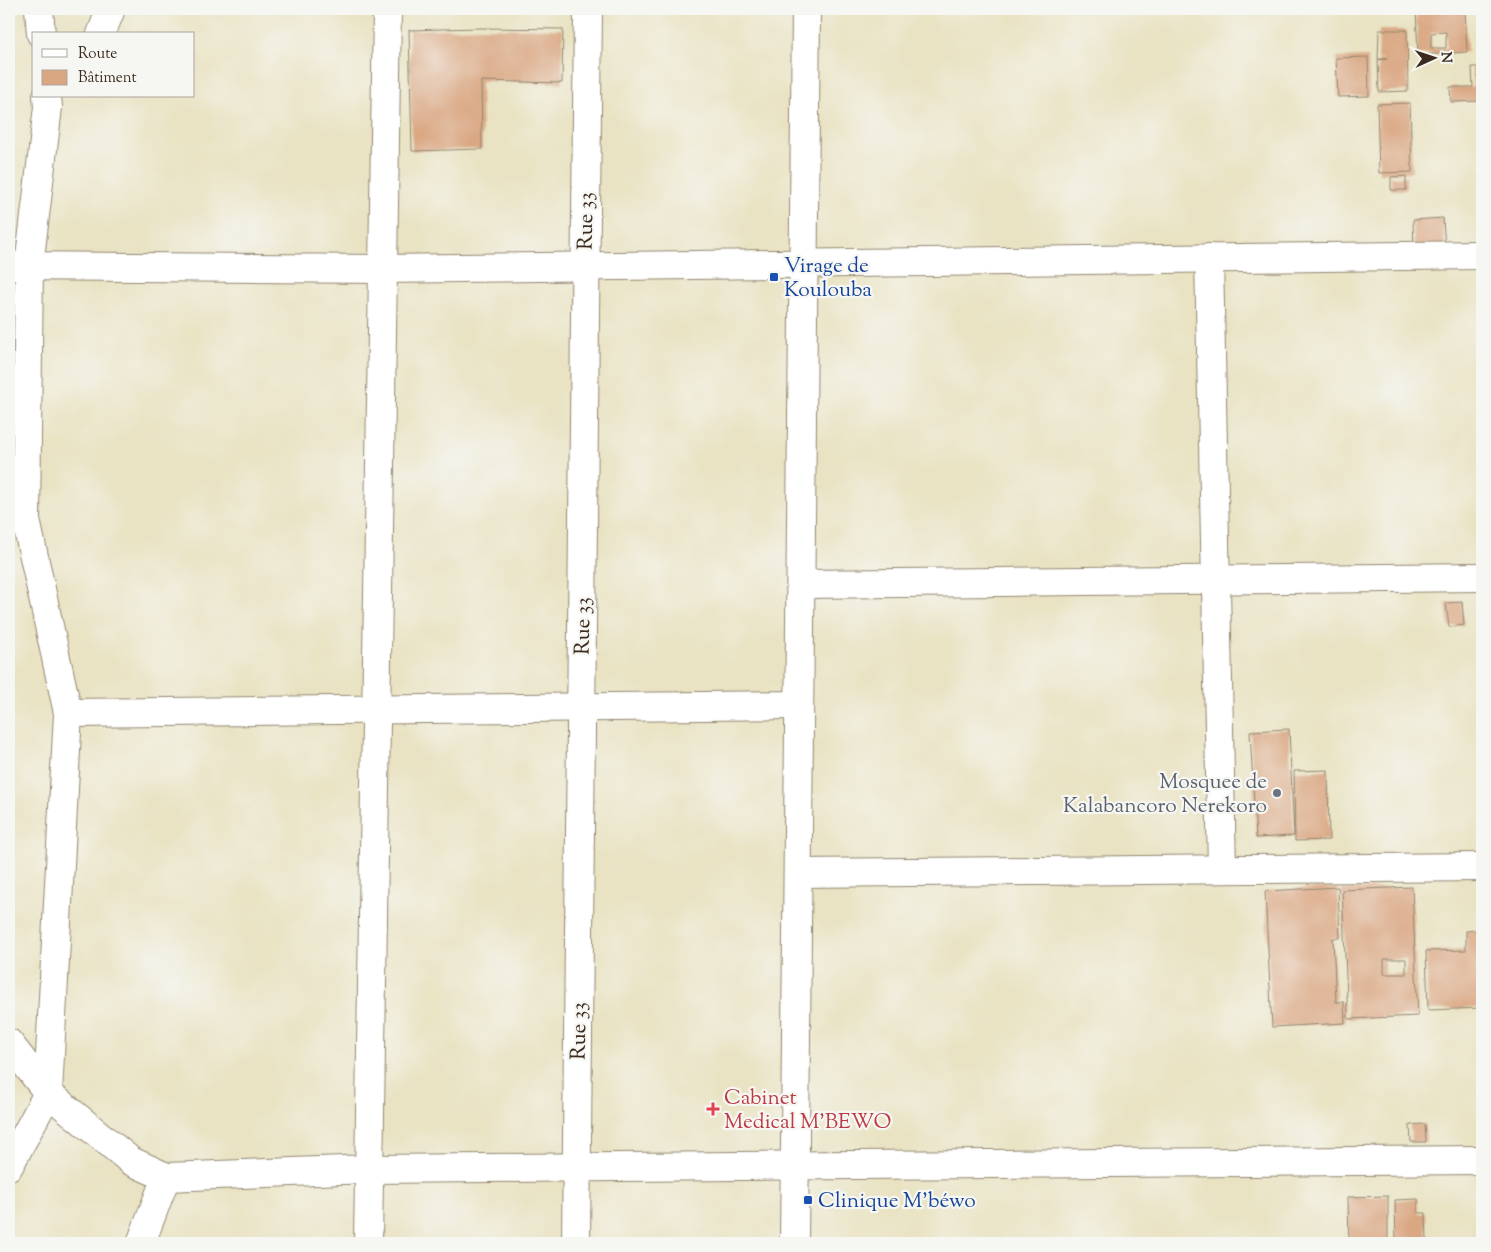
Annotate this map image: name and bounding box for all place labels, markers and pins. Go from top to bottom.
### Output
place label: Virage de Koulouba [784,252,872,306]
marker: Virage de Koulouba [768,271,780,283]
place label: Mosquee de Kalabancoro Nerekoro [1063,768,1267,822]
marker: Mosquee de Kalabancoro Nerekoro [1271,787,1283,799]
place label: Cabinet Medical M'BEWO [724,1084,891,1138]
marker: Cabinet Medical M'BEWO [706,1102,720,1116]
place label: Clinique M'béwo [818,1187,976,1217]
marker: Clinique M'béwo [802,1194,814,1206]

